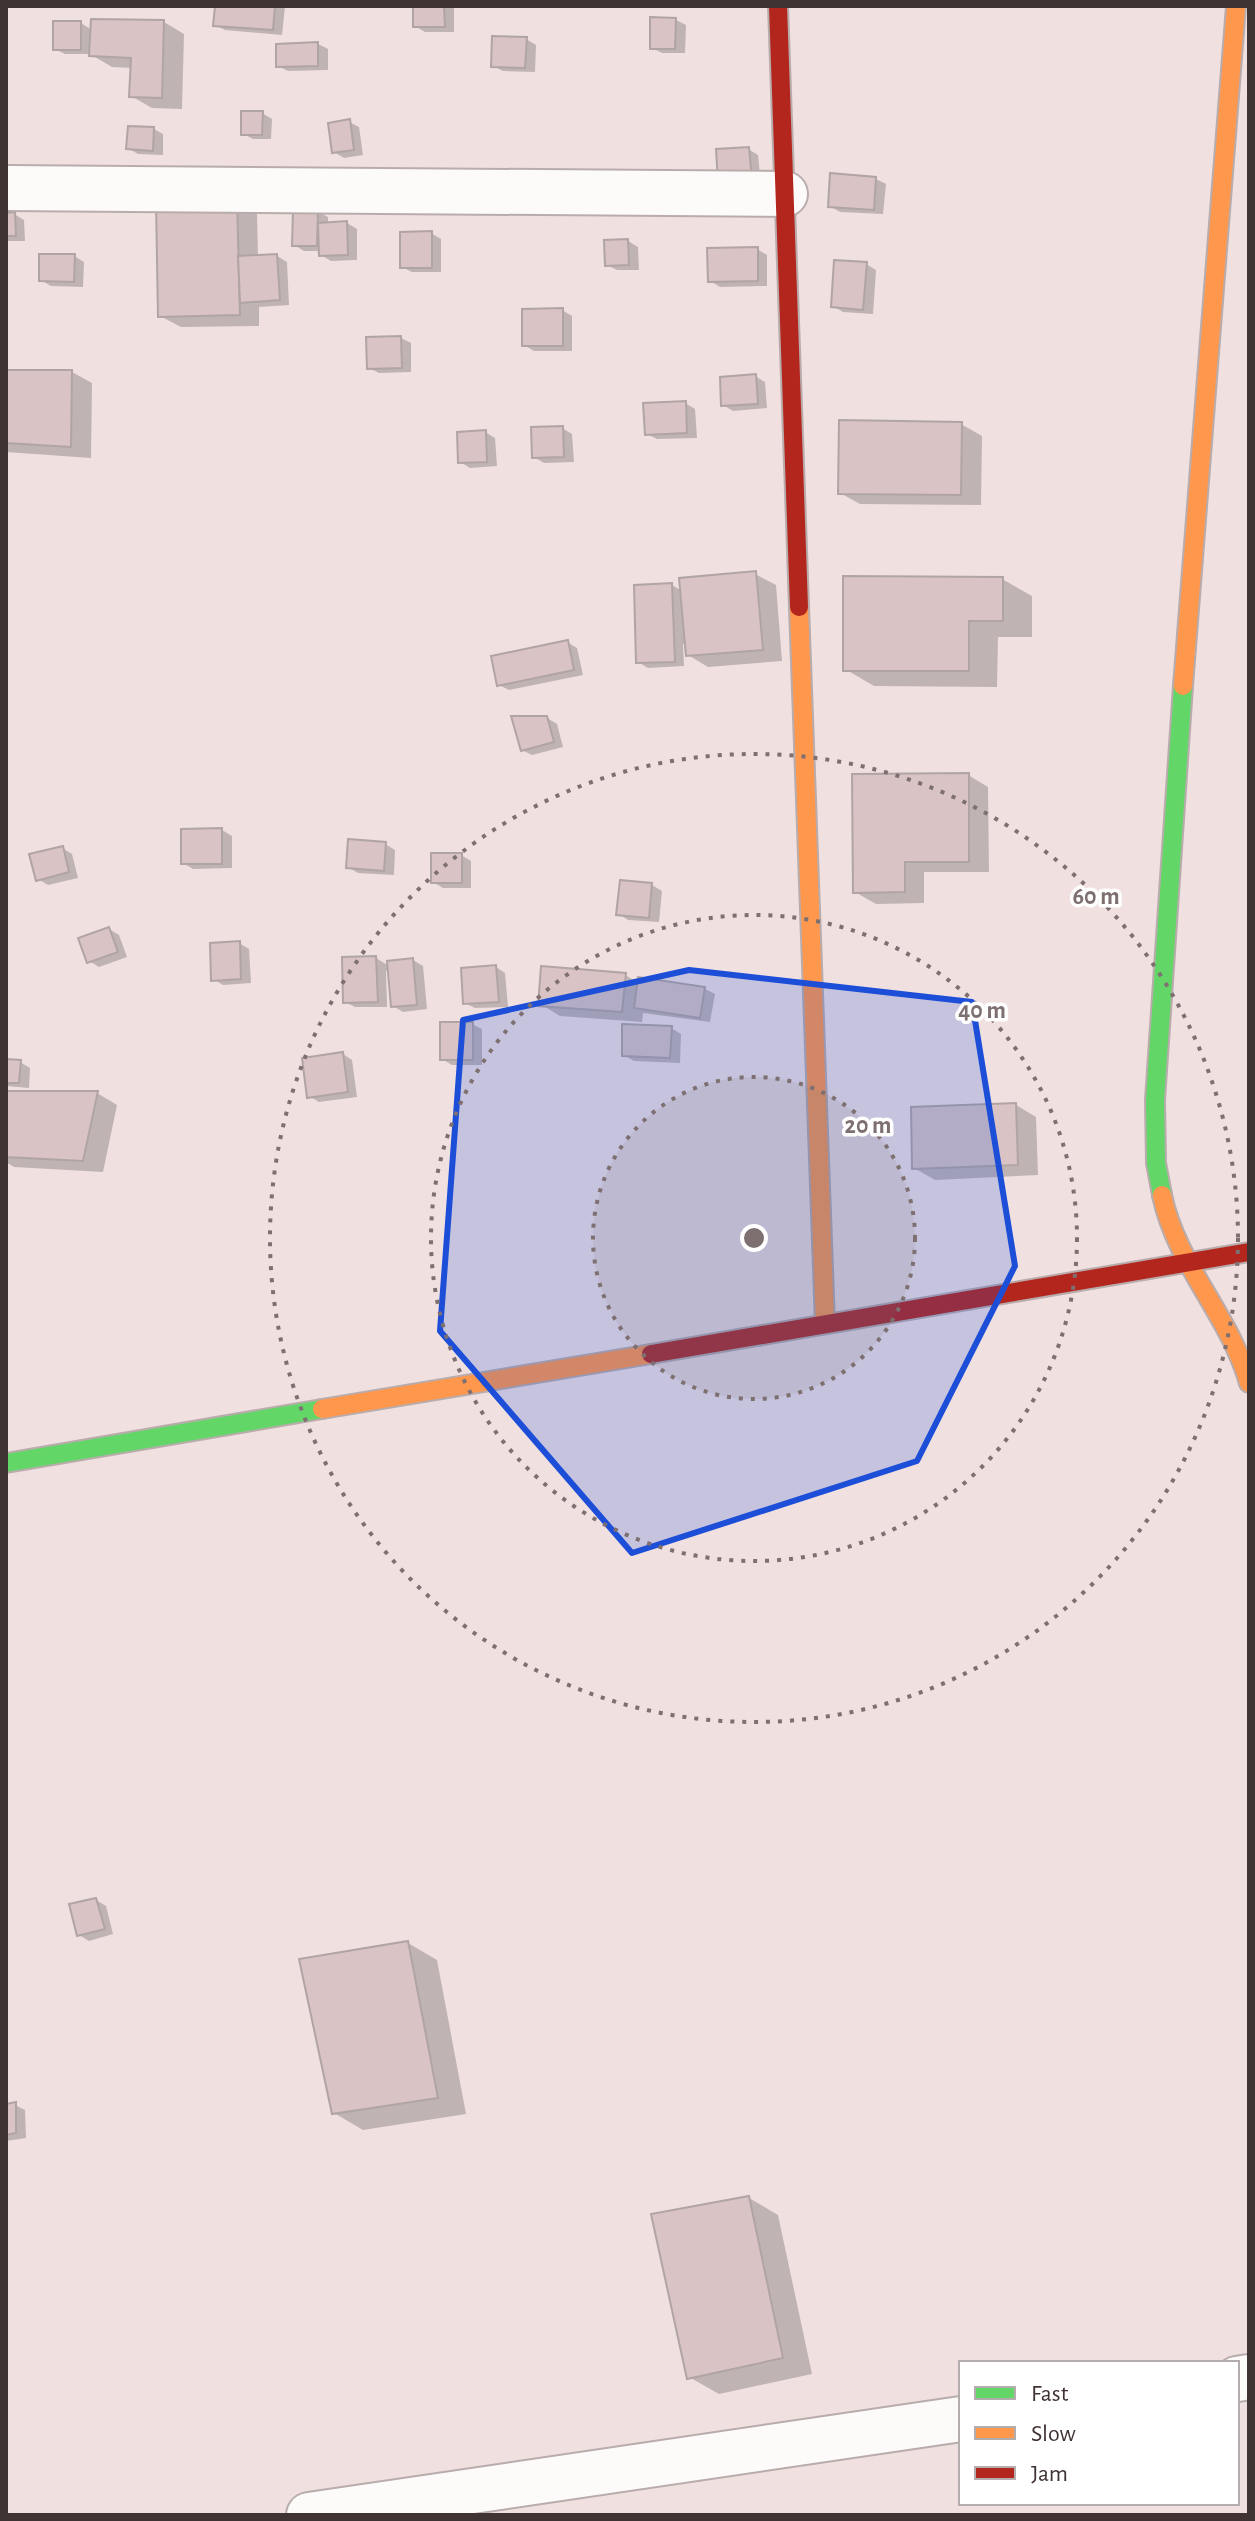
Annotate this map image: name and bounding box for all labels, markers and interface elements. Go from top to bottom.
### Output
text: 60 m [1072,885,1120,909]
text: 40 m [958,999,1006,1023]
text: 20 m [845,1114,891,1138]
centre of rings [740,1224,768,1252]
legend [959,2361,1239,2505]
text: Fast [1031,2382,1069,2406]
text: Slow [1031,2422,1076,2446]
text: Jam [1031,2462,1068,2486]

